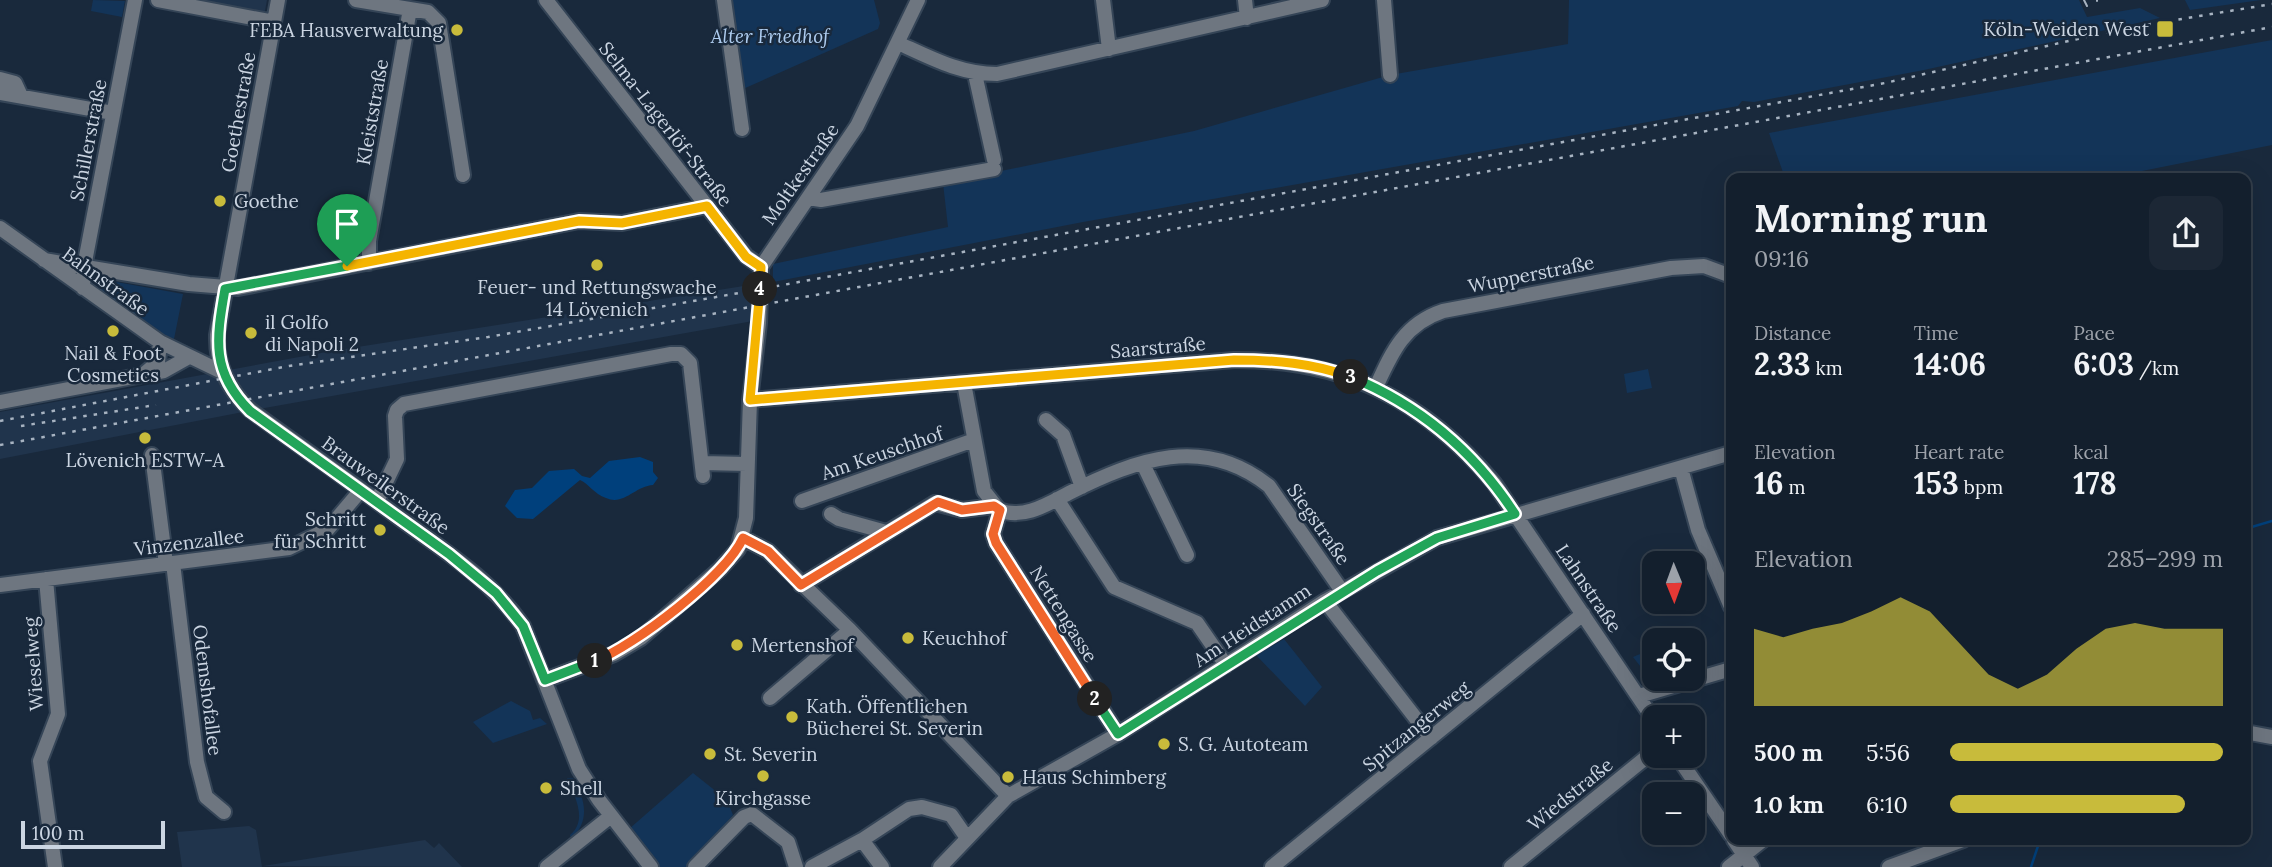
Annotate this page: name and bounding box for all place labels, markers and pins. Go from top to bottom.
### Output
place label: Köln-Weiden West [1983,17,2150,41]
place label: FEBA Hausverwaltung [249,18,443,42]
marker: Köln-Weiden West [2155,19,2175,39]
marker: FEBA Hausverwaltung [449,22,465,38]
place label: Goethe [234,189,299,213]
marker: Goethe [212,193,228,209]
pin [317,194,377,266]
marker: Feuer- und Rettungswache 14 Lövenich [589,257,605,273]
pin: 4 [742,272,778,306]
place label: Feuer- und Rettungswache 14 Lövenich [477,275,717,321]
place label: il Golfo di Napoli 2 [265,310,359,356]
marker: Nail & Foot Cosmetics [105,323,121,339]
marker: il Golfo di Napoli 2 [243,325,259,341]
place label: Nail & Foot Cosmetics [64,341,162,387]
pin: 3 [1334,360,1368,394]
marker: Lövenich ESTW-A [137,430,153,446]
place label: Lövenich ESTW-A [65,448,226,472]
place label: Schritt für Schritt [274,507,367,553]
marker: Schritt für Schritt [372,522,388,538]
place label: Keuchhof [922,626,1008,650]
marker: Keuchhof [900,630,916,646]
place label: Mertenshof [751,633,855,657]
marker: Mertenshof [729,637,745,653]
pin: 1 [578,644,612,678]
pin: 2 [1078,682,1112,716]
place label: Kath. Öffentlichen Bücherei St. Severin [806,694,983,740]
marker: Kath. Öffentlichen Bücherei St. Severin [784,709,800,725]
place label: S. G. Autoteam [1178,732,1309,756]
marker: S. G. Autoteam [1156,736,1172,752]
place label: St. Severin [724,742,818,766]
marker: St. Severin [702,746,718,762]
place label: Haus Schimberg [1022,765,1167,789]
marker: Kirchgasse [755,768,771,784]
marker: Haus Schimberg [1000,769,1016,785]
place label: Shell [560,776,603,800]
marker: Shell [538,780,554,796]
place label: Kirchgasse [715,786,811,810]

